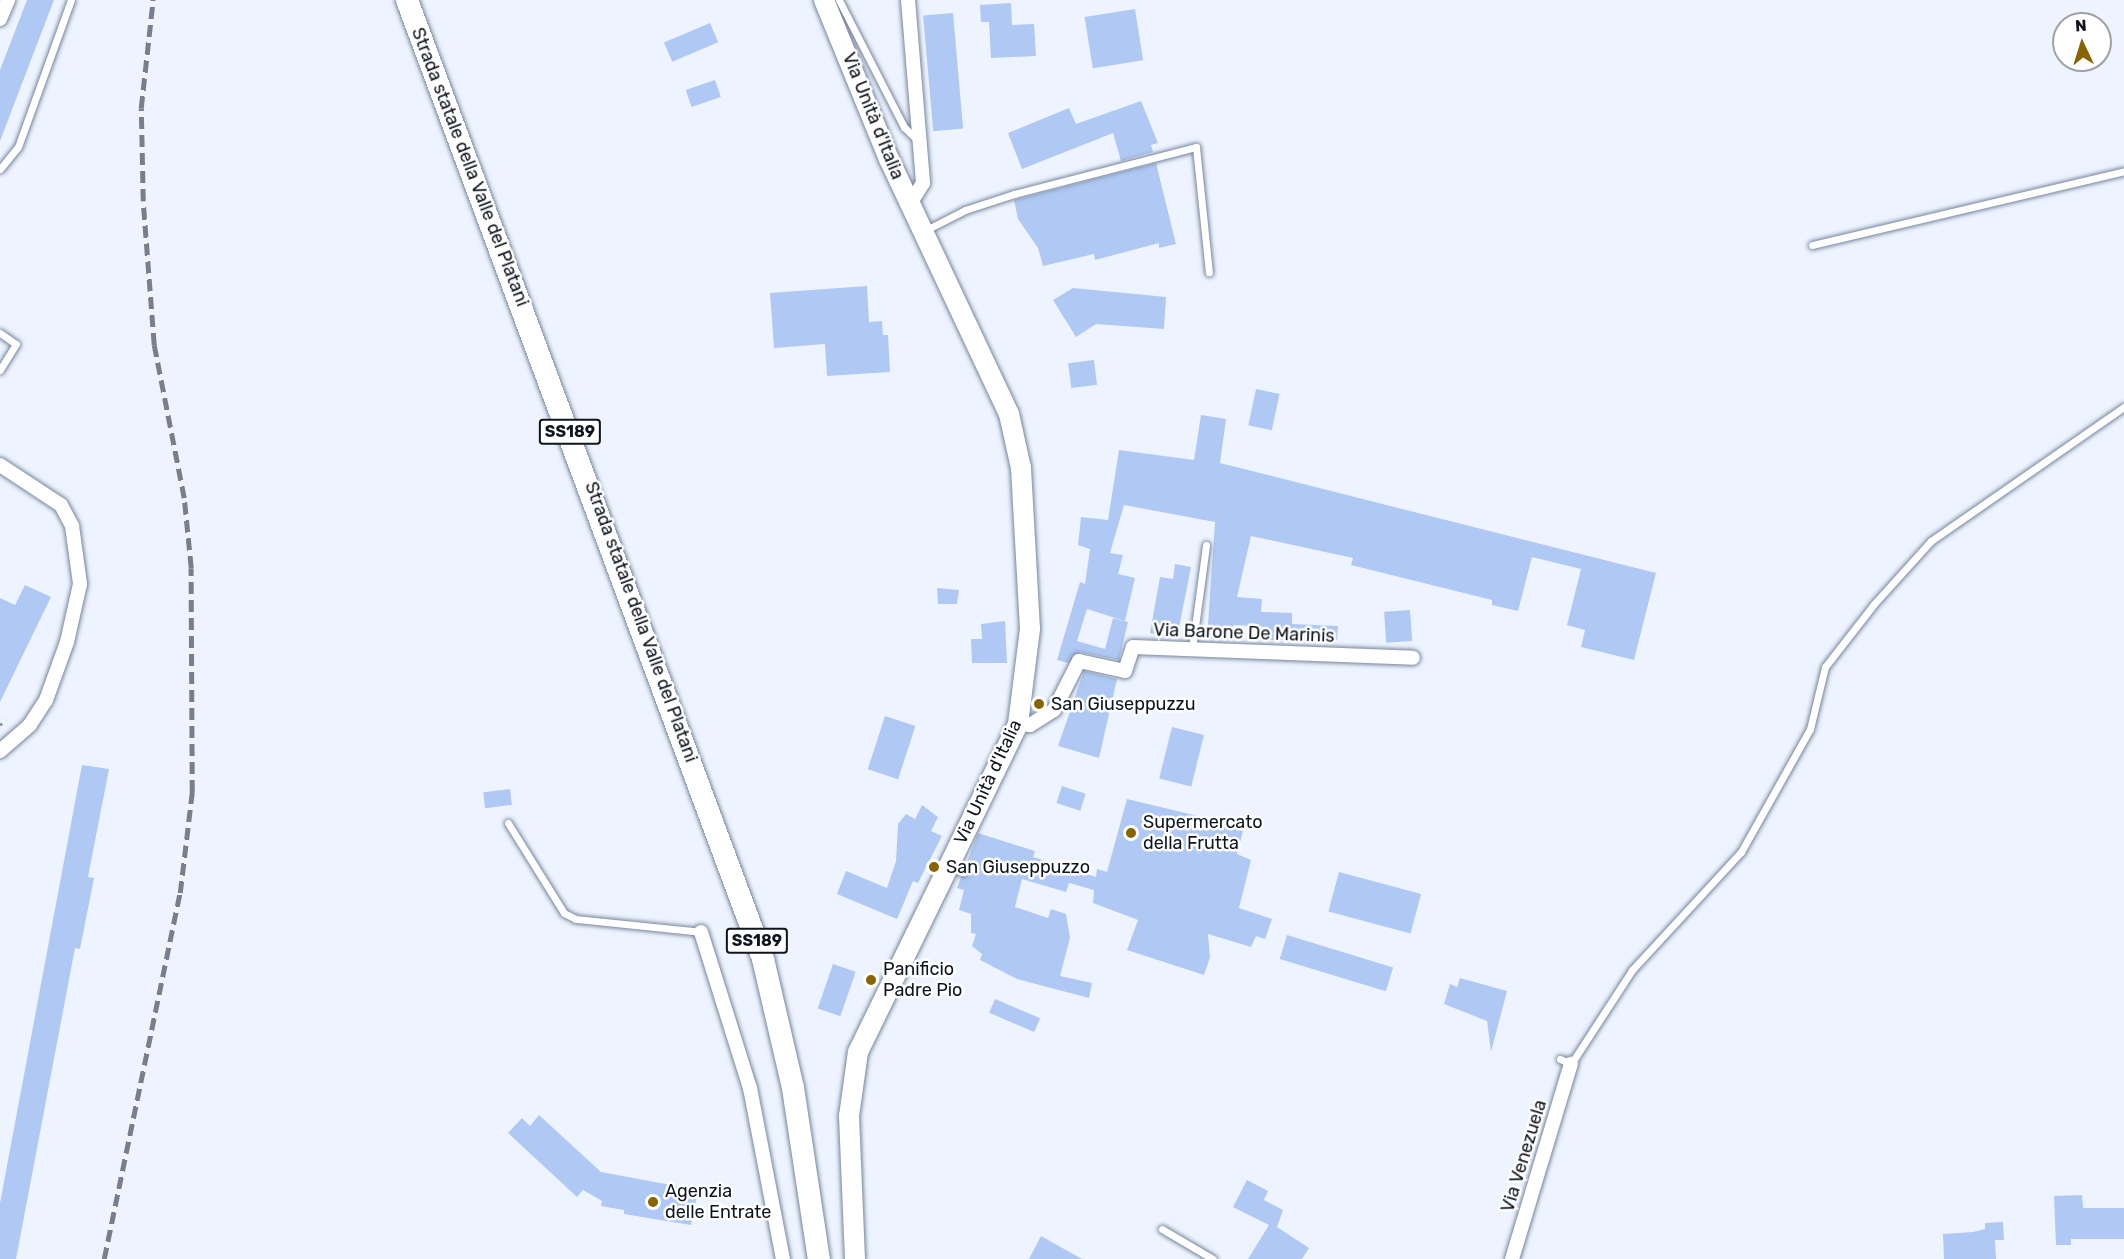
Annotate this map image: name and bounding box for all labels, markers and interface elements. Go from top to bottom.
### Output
north arrow [2052,12,2112,72]
text: N [2074,16,2087,35]
street label: Strada statale della Valle del Platani [407,24,533,310]
street label: Via Unità d'Italia [838,49,908,183]
road number: SS189 [538,419,602,445]
street label: Strada statale della Valle del Platani [580,479,702,765]
street label: Via Barone De Marinis [1153,619,1335,647]
place label: San Giuseppuzzu [1051,693,1196,715]
marker: San Giuseppuzzu [1032,697,1046,711]
street label: Via Unità d'Italia [950,716,1026,848]
place label: Supermercato della Frutta [1143,812,1263,854]
marker: Supermercato della Frutta [1124,826,1138,840]
place label: San Giuseppuzzo [946,856,1090,878]
marker: San Giuseppuzzo [927,860,941,874]
road number: SS189 [726,928,789,954]
place label: Panificio Padre Pio [883,959,962,1002]
marker: Panificio Padre Pio [864,973,878,987]
street label: Via Venezuela [1497,1097,1551,1215]
place label: Agenzia delle Entrate [665,1181,771,1224]
marker: Agenzia delle Entrate [646,1195,660,1209]

